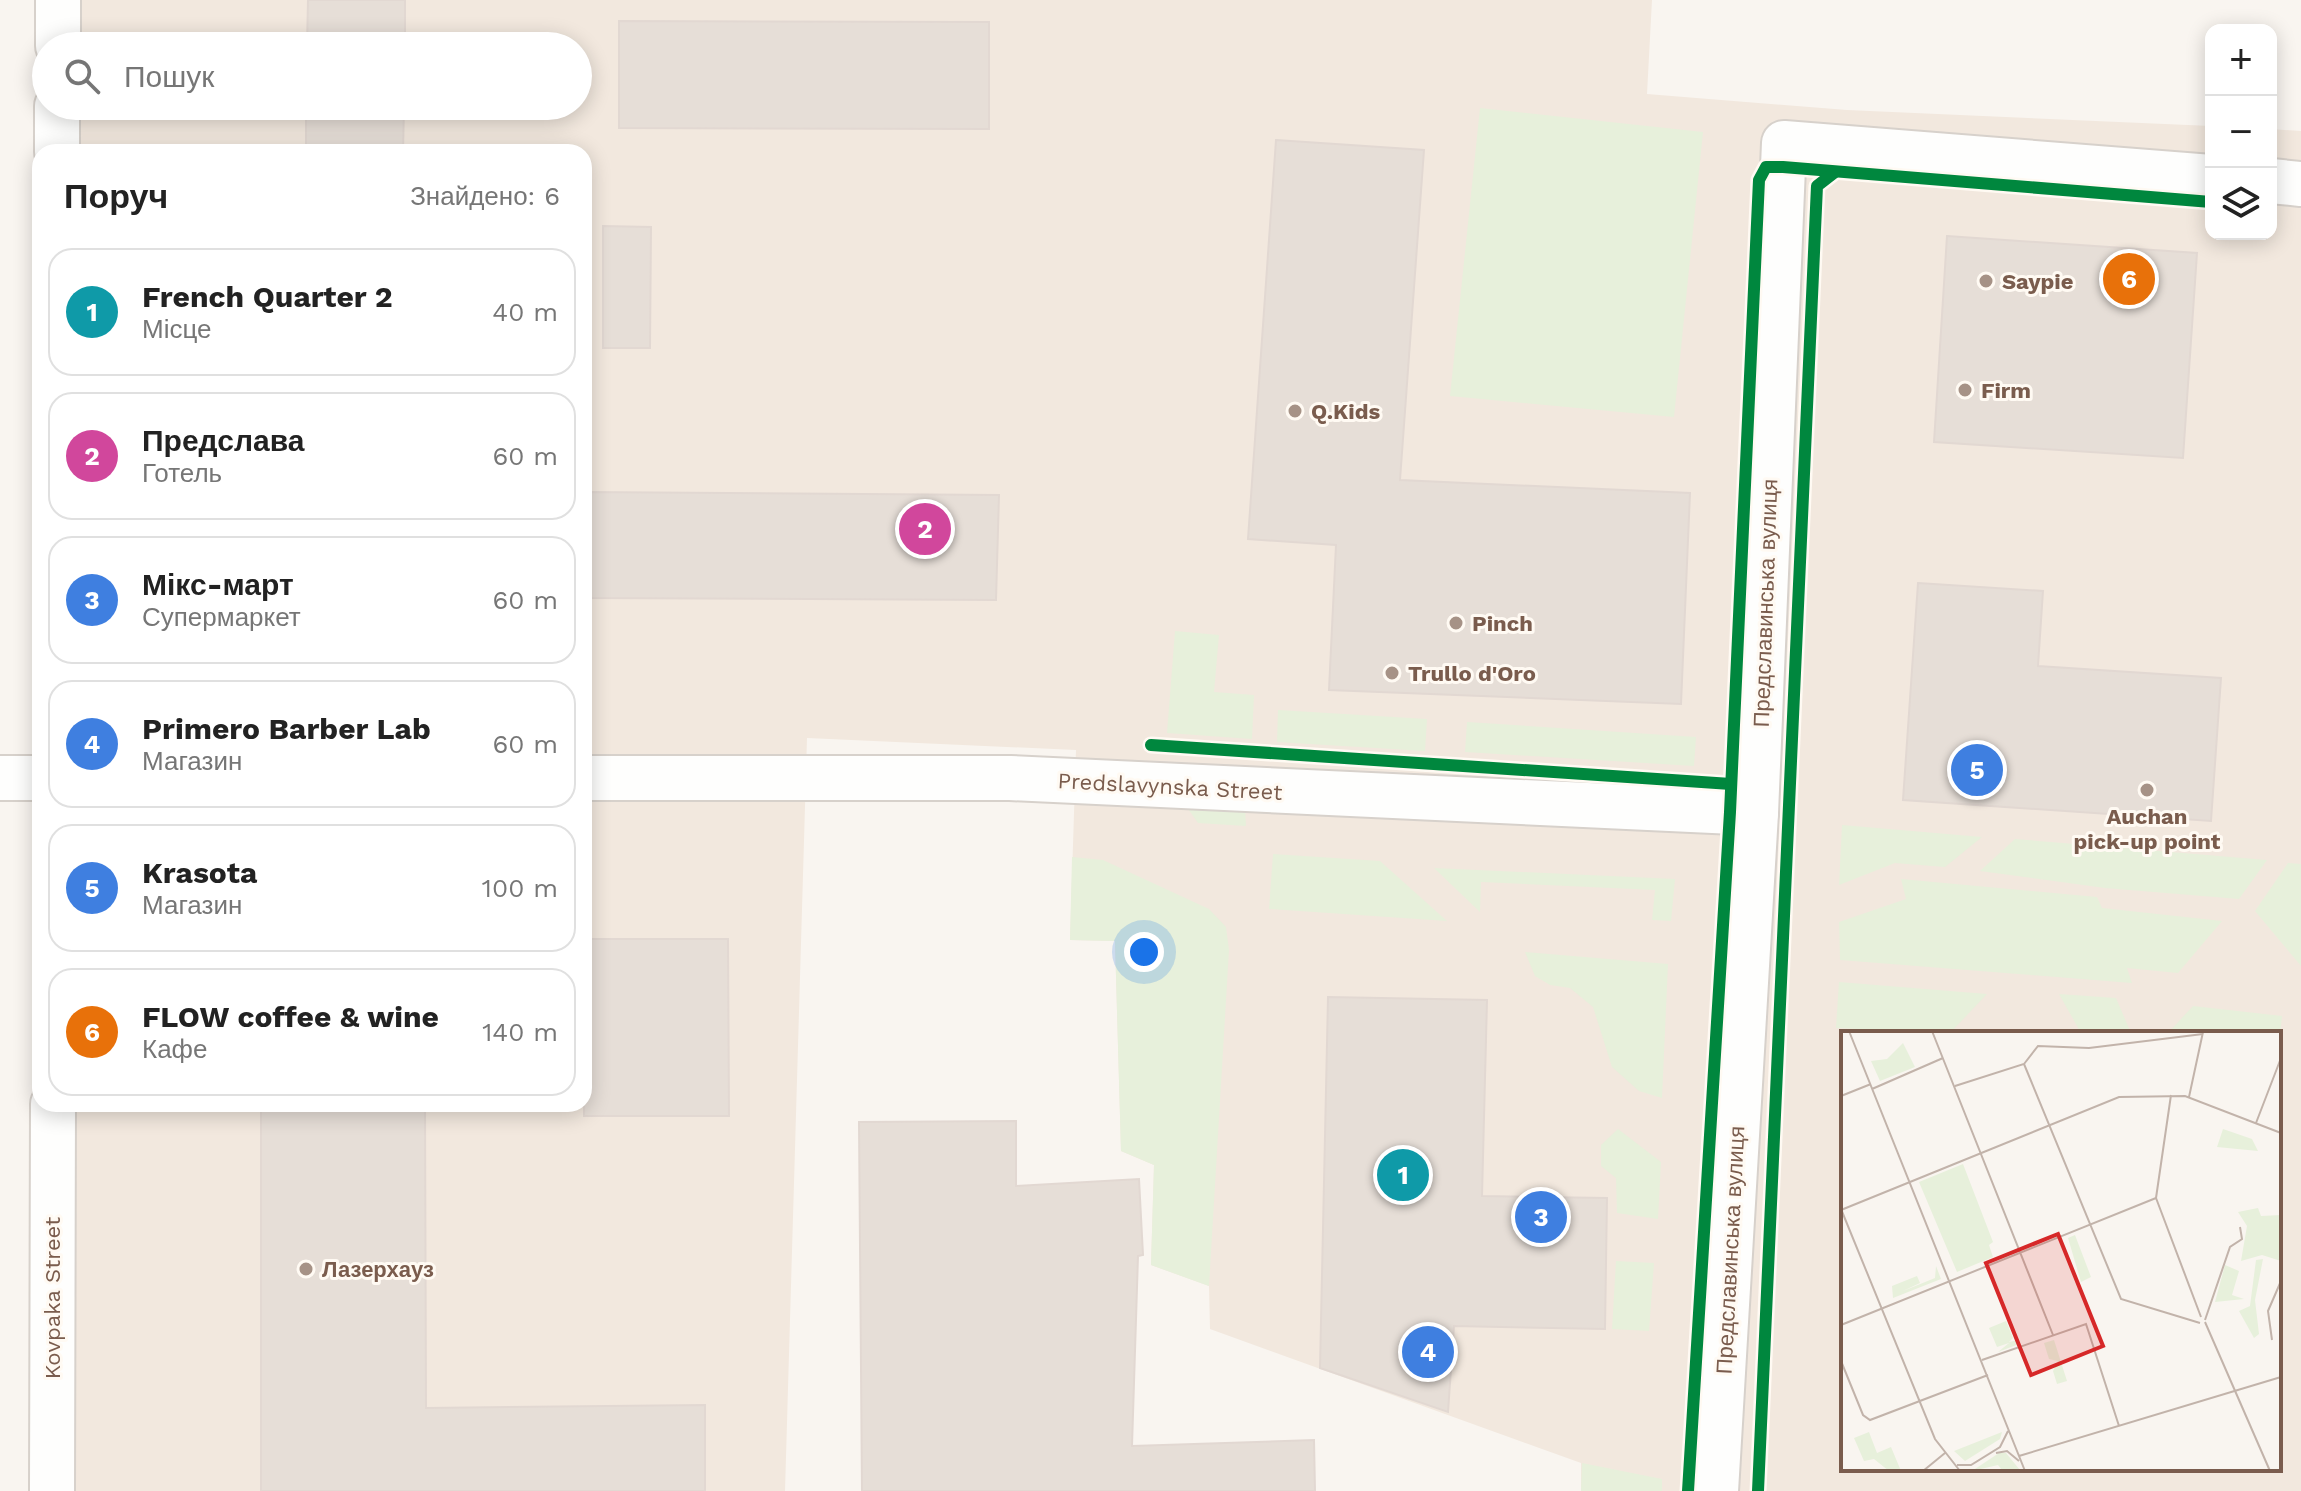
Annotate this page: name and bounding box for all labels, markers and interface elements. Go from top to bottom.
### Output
map controls [2205,24,2277,240]
button: + [2205,24,2277,96]
search box [32,32,592,120]
icon: search [60,54,104,98]
text: Пошук [124,59,214,94]
button: − [2205,96,2277,168]
button: layers [2205,168,2277,240]
text: Поруч [64,176,168,216]
text: Знайдено: 6 [410,181,560,211]
pin: 6 [2103,249,2155,309]
place label: Saypie [2002,269,2073,294]
marker: Saypie [1977,272,1995,290]
text: French Quarter 2 [142,279,393,314]
text: 1 [86,297,98,327]
text: 40 m [492,297,558,327]
text: Місце [142,314,212,344]
place label: Firm [1981,378,2031,403]
marker: Firm [1956,381,1974,399]
place label: Q.Kids [1311,399,1380,424]
marker: Q.Kids [1286,402,1304,420]
text: Предслава [142,423,304,458]
text: 2 [84,441,100,471]
text: 60 m [492,441,558,471]
text: Готель [142,458,222,488]
street label: Предславинська вулиця [1749,478,1782,728]
pin: 2 [899,499,951,559]
text: Мікс-март [142,567,294,602]
text: 3 [84,585,100,615]
text: 60 m [492,585,558,615]
text: Супермаркет [142,602,301,632]
place label: Pinch [1472,611,1533,636]
marker: Pinch [1447,614,1465,632]
place label: Trullo d'Oro [1408,661,1536,686]
marker: Trullo d'Oro [1383,664,1401,682]
text: Primero Barber Lab [142,711,431,746]
text: 4 [84,729,100,759]
text: 60 m [492,729,558,759]
pin: 5 [1951,740,2003,800]
text: Магазин [142,746,242,776]
street label: Predslavynska Street [1057,768,1283,805]
marker: Auchan pick-up point [2138,781,2156,799]
place label: Auchan pick-up point [2074,804,2221,854]
text: Krasota [142,855,257,890]
text: 5 [84,873,100,903]
text: 100 m [482,873,558,903]
text: Магазин [142,890,242,920]
your location [1124,932,1164,972]
text: FLOW coffee & wine [142,999,439,1034]
text: 6 [84,1017,100,1047]
text: 140 m [482,1017,558,1047]
inset map [1841,1031,2281,1471]
text: Кафе [142,1034,207,1064]
street label: Предславинська вулиця [1712,1125,1749,1375]
pin: 1 [1377,1145,1429,1205]
pin: 3 [1515,1187,1567,1247]
street label: Kovpaka Street [40,1217,65,1379]
place label: Лазерхауз [322,1257,434,1282]
marker: Лазерхауз [297,1260,315,1278]
pin: 4 [1402,1322,1454,1382]

